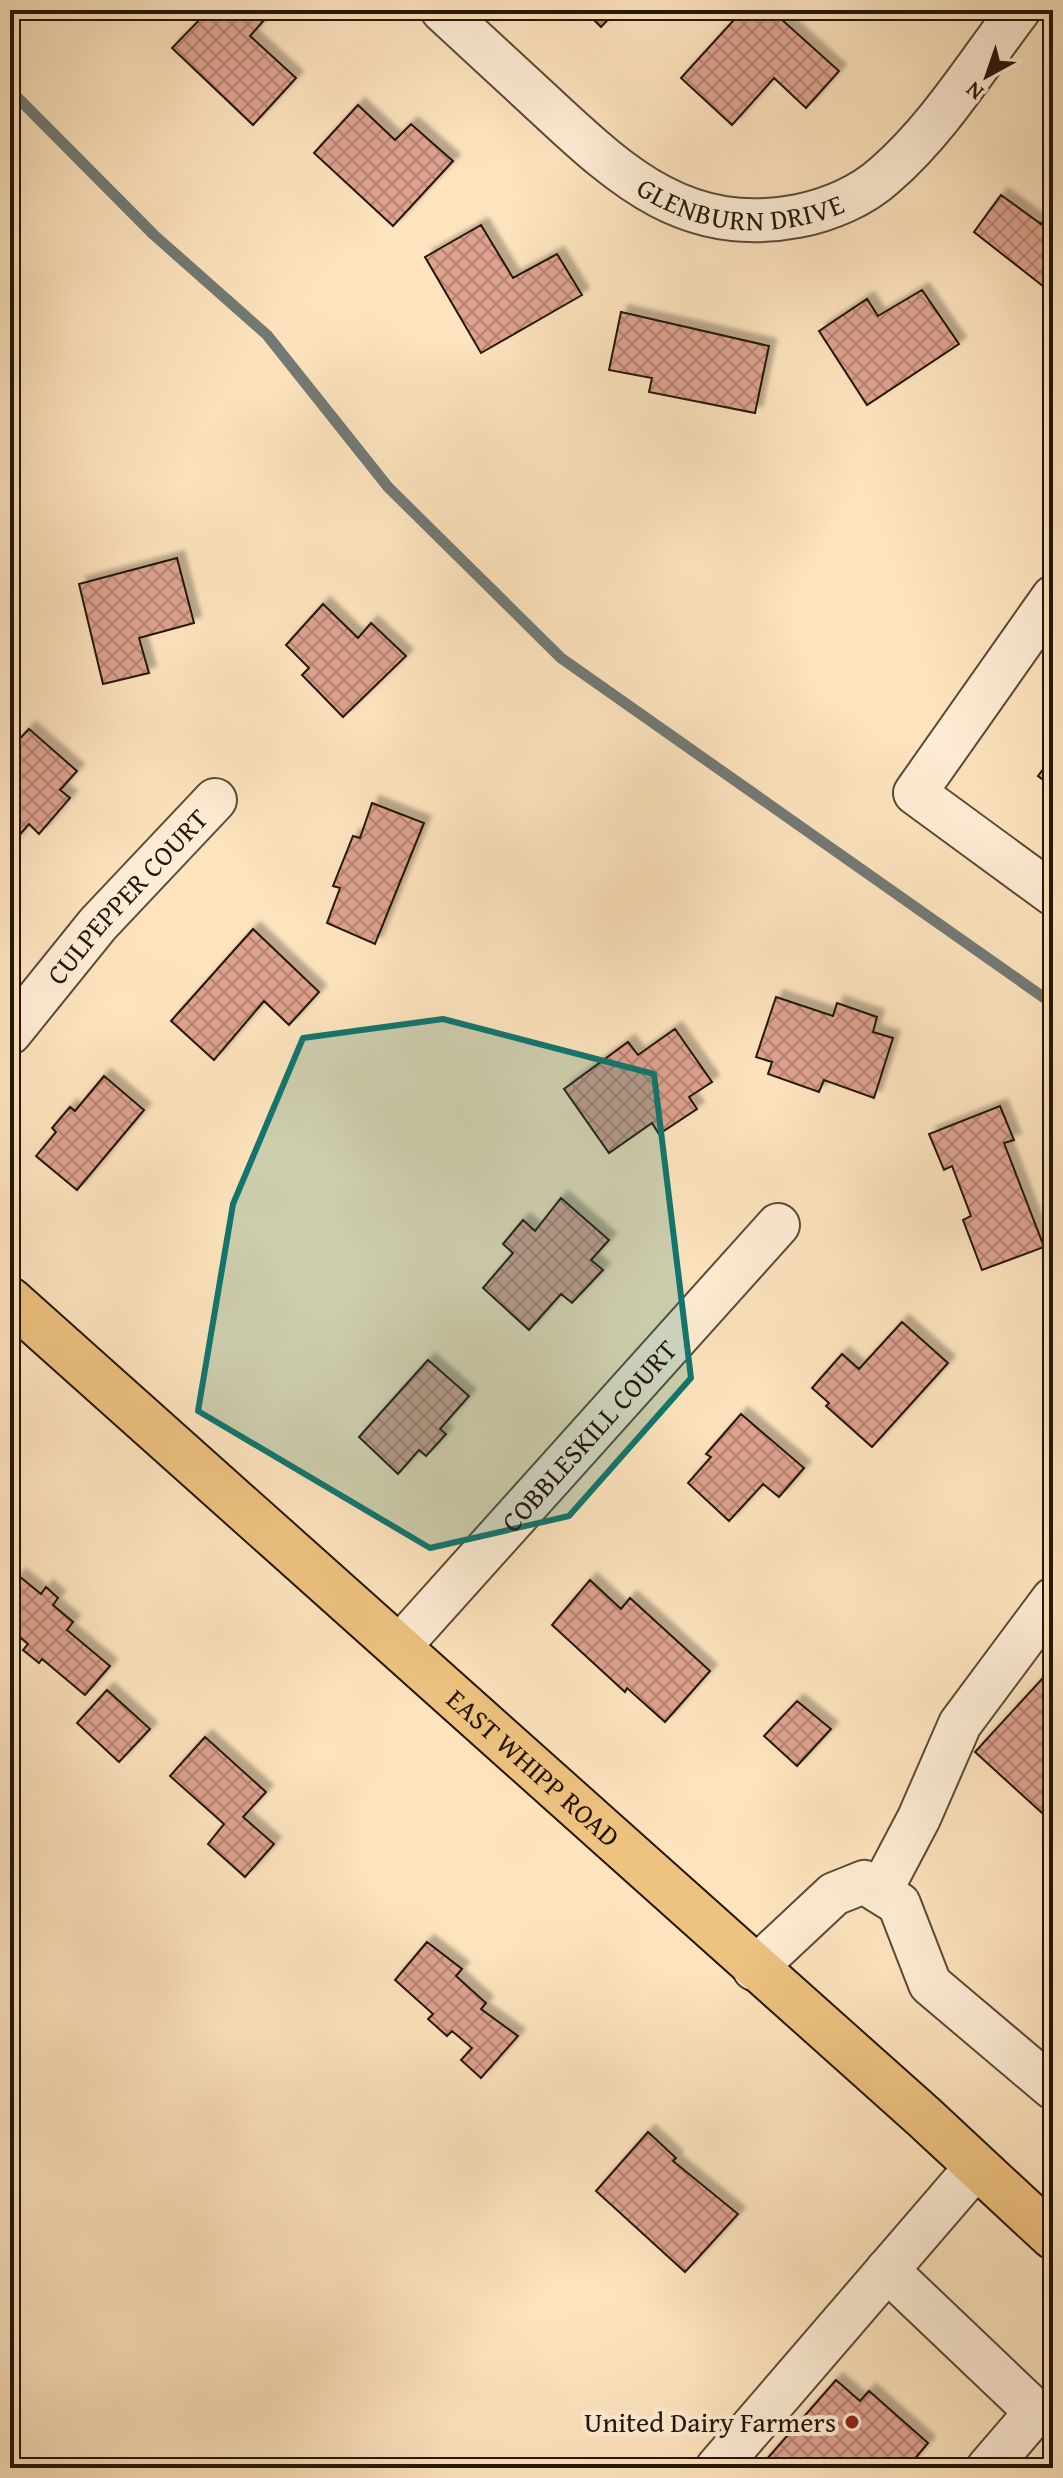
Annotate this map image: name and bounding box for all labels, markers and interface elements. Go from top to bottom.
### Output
north arrow [947,36,1027,116]
text: N [958,74,990,108]
street label: GLENBURN DRIVE [630,167,850,240]
street label: CULPEPPER COURT [36,798,217,993]
street label: COBBLESKILL COURT [491,1330,686,1541]
street label: EAST WHIPP ROAD [438,1679,630,1856]
place label: United Dairy Farmers [584,2401,836,2442]
marker: United Dairy Farmers [843,2413,861,2431]

